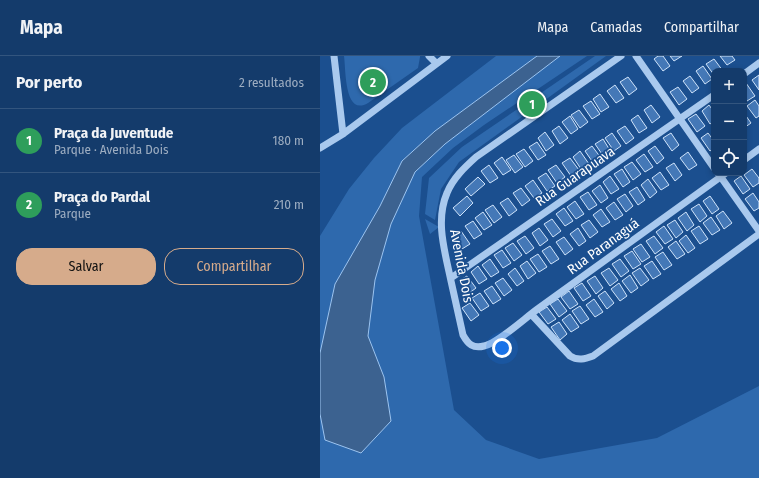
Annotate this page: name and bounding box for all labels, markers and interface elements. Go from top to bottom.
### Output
text: Mapa [20,16,63,39]
text: Mapa [537,19,568,36]
text: Camadas [590,19,642,36]
text: Compartilhar [664,19,739,36]
pin: 2 [360,67,386,97]
map controls [711,68,747,176]
button: + [711,68,747,104]
text: Por perto [16,72,82,93]
text: 2 resultados [239,75,304,90]
pin: 1 [519,89,545,119]
button: − [711,104,747,140]
text: Praça da Juventude [54,124,173,142]
text: 1 [26,133,32,148]
text: 180 m [273,133,304,148]
button: locate [711,140,747,176]
text: Parque · Avenida Dois [54,142,168,157]
street label: Rua Guarapuava [532,143,618,210]
text: Praça do Pardal [54,188,150,206]
text: 2 [26,197,32,212]
text: 210 m [274,197,304,212]
text: Parque [54,206,91,221]
street label: Rua Paranaguá [564,215,643,278]
street label: Avenida Dois [446,228,477,304]
button: Salvar [16,248,156,285]
button: Compartilhar [164,248,304,285]
your location [492,338,512,358]

